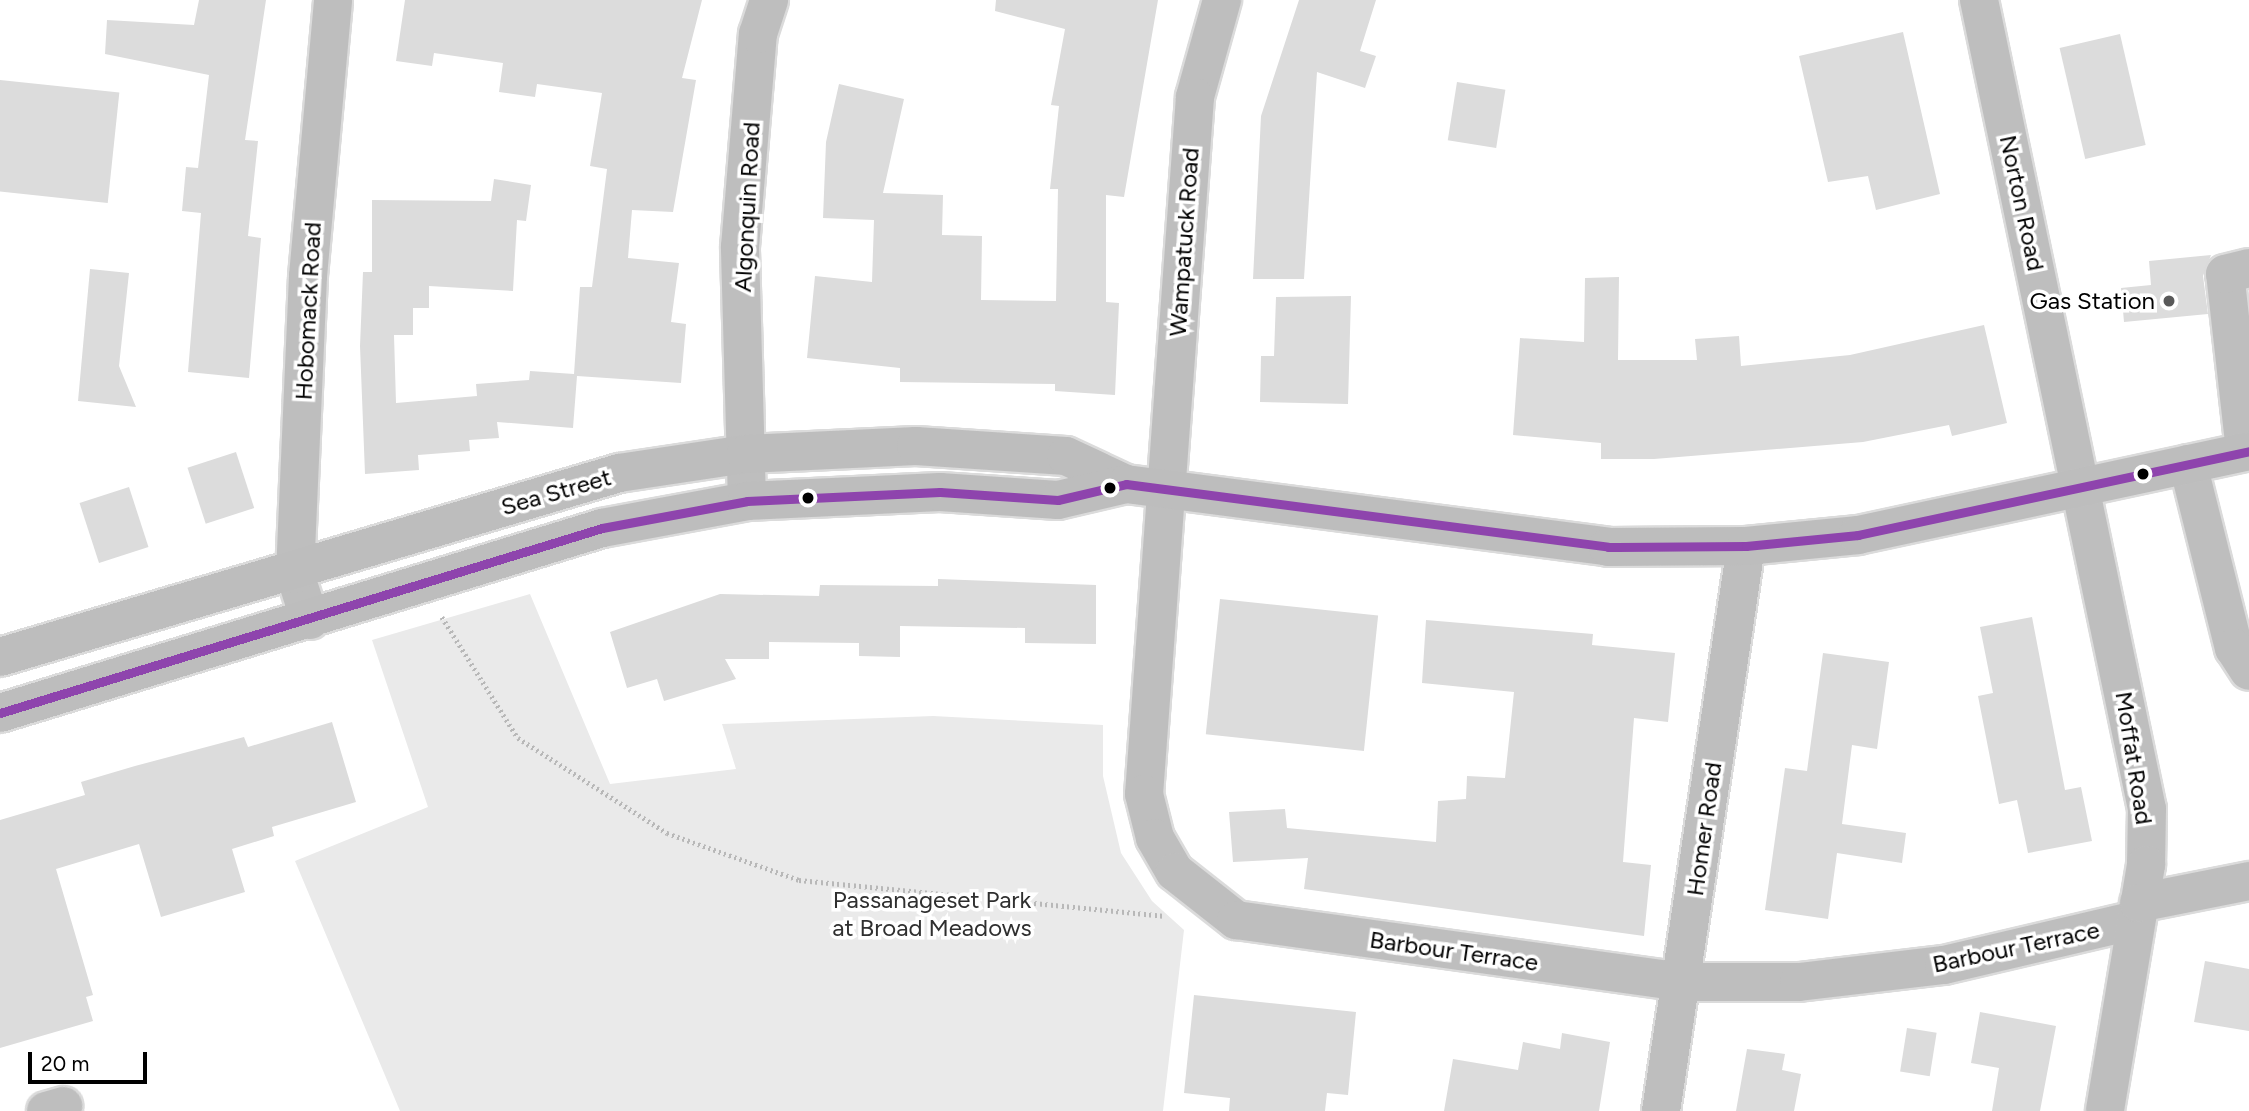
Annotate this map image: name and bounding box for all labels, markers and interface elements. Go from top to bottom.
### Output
street label: Algonquin Road [728,121,766,293]
street label: Norton Road [1994,132,2050,274]
street label: Wampatuck Road [1163,147,1205,337]
street label: Hobomack Road [289,221,327,401]
place label: Gas Station [2029,287,2155,315]
marker: Gas Station [2161,293,2177,309]
street label: Sea Street [498,463,614,521]
unlabelled marker [2136,467,2150,481]
unlabelled marker [1103,481,1117,495]
unlabelled marker [801,491,815,505]
street label: Moffat Road [2109,689,2159,827]
street label: Homer Road [1680,760,1728,898]
park label: Passanageset Park at Broad Meadows [832,886,1032,942]
street label: Barbour Terrace [1930,915,2102,979]
street label: Barbour Terrace [1368,925,1540,977]
scale bar [32,1038,150,1082]
text: 20 m [41,1051,89,1076]

